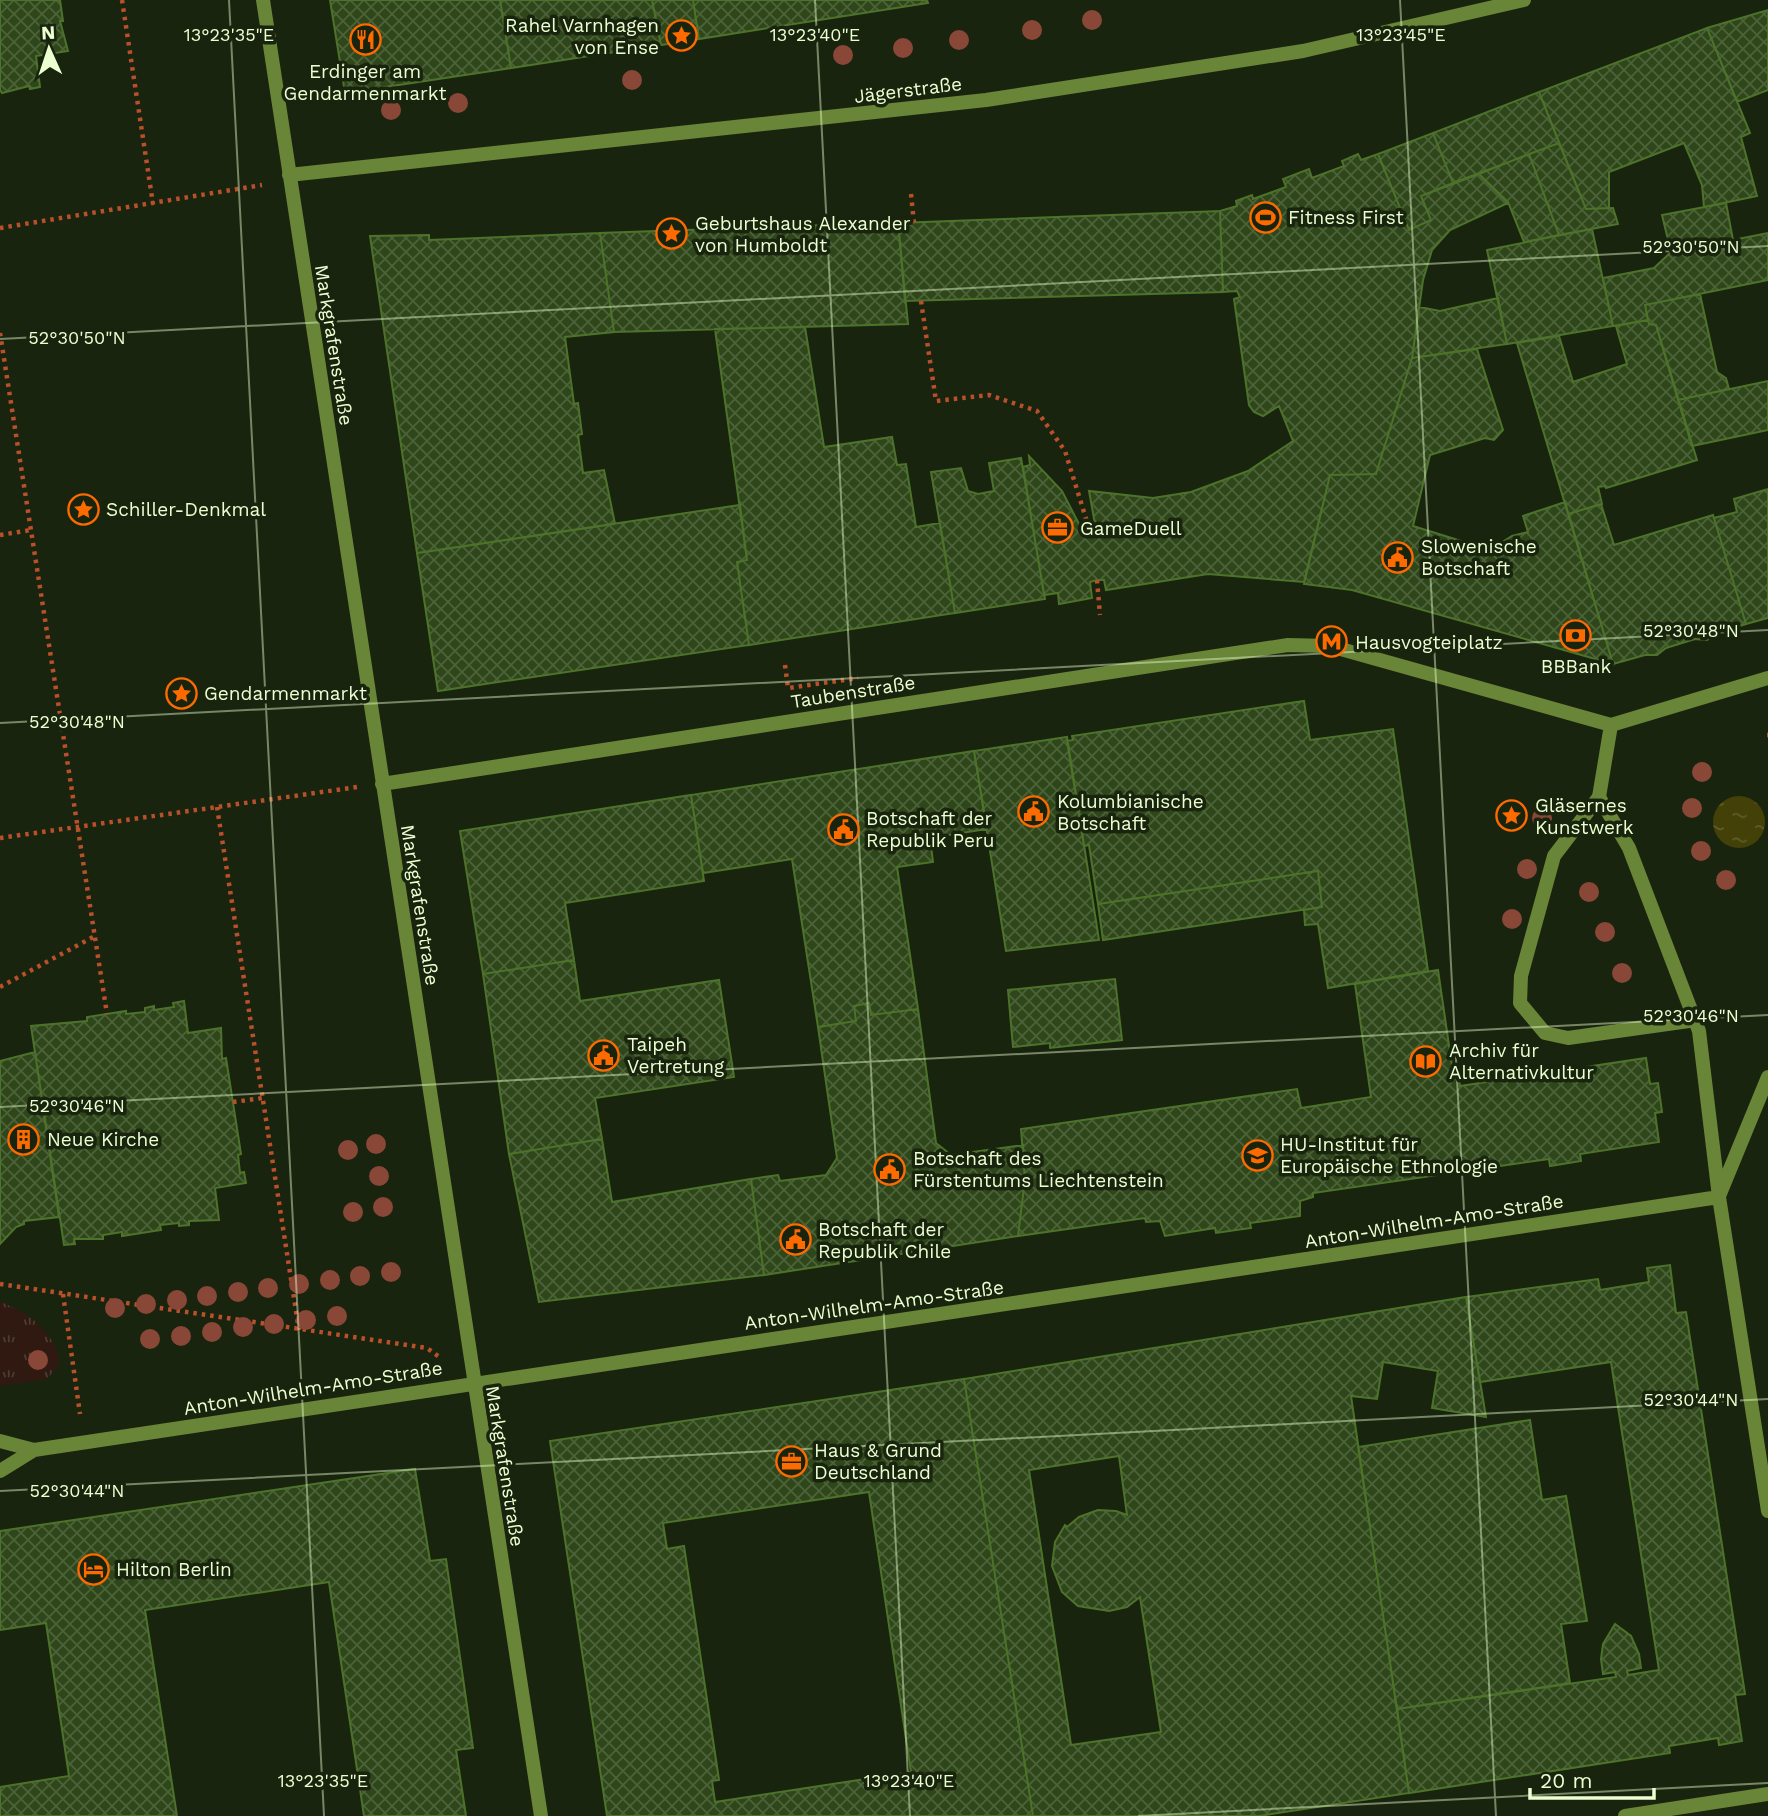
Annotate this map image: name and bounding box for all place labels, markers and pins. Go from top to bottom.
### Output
place label: Rahel Varnhagen von Ense [505,14,659,59]
place icon: Rahel Varnhagen von Ense [665,19,699,53]
restaurant icon: Erdinger am Gendarmenmarkt [348,23,382,57]
place label: Erdinger am Gendarmenmarkt [283,60,447,105]
sports icon: Fitness First [1248,200,1282,234]
place label: Fitness First [1288,206,1404,229]
place label: Geburtshaus Alexander von Humboldt [695,212,911,257]
place icon: Geburtshaus Alexander von Humboldt [655,217,689,251]
place icon: Schiller-Denkmal [66,492,100,526]
place label: Schiller-Denkmal [106,498,266,521]
office icon: GameDuell [1040,511,1074,545]
place label: GameDuell [1080,517,1182,540]
place label: Slowenische Botschaft [1421,535,1537,580]
public building icon: Slowenische Botschaft [1381,540,1415,574]
bank icon: BBBank [1559,618,1593,652]
metro station icon: Hausvogteiplatz [1315,625,1349,659]
place label: Hausvogteiplatz [1355,631,1503,654]
place label: BBBank [1541,655,1611,678]
place icon: Gendarmenmarkt [164,676,198,710]
place label: Gendarmenmarkt [204,682,367,705]
place label: Kolumbianische Botschaft [1057,790,1204,835]
place label: Gläsernes Kunstwerk [1535,794,1634,839]
public building icon: Kolumbianische Botschaft [1017,795,1051,829]
place icon: Gläsernes Kunstwerk [1495,799,1529,833]
place label: Botschaft der Republik Peru [866,807,994,852]
public building icon: Botschaft der Republik Peru [826,812,860,846]
place label: Taipeh Vertretung [627,1033,725,1078]
public building icon: Taipeh Vertretung [587,1038,621,1072]
place label: Archiv für Alternativkultur [1449,1039,1594,1084]
library icon: Archiv für Alternativkultur [1409,1044,1443,1078]
building icon: Neue Kirche [7,1122,41,1156]
place label: Neue Kirche [47,1128,159,1151]
place label: HU-Institut für Europäische Ethnologie [1280,1133,1498,1178]
school or university icon: HU-Institut für Europäische Ethnologie [1240,1138,1274,1172]
place label: Botschaft des Fürstentums Liechtenstein [913,1147,1164,1192]
public building icon: Botschaft des Fürstentums Liechtenstein [873,1152,907,1186]
place label: Botschaft der Republik Chile [818,1218,951,1263]
public building icon: Botschaft der Republik Chile [778,1223,812,1257]
place label: Haus & Grund Deutschland [814,1439,942,1484]
office icon: Haus & Grund Deutschland [774,1444,808,1478]
hotel icon: Hilton Berlin [76,1552,110,1586]
place label: Hilton Berlin [116,1558,232,1581]

